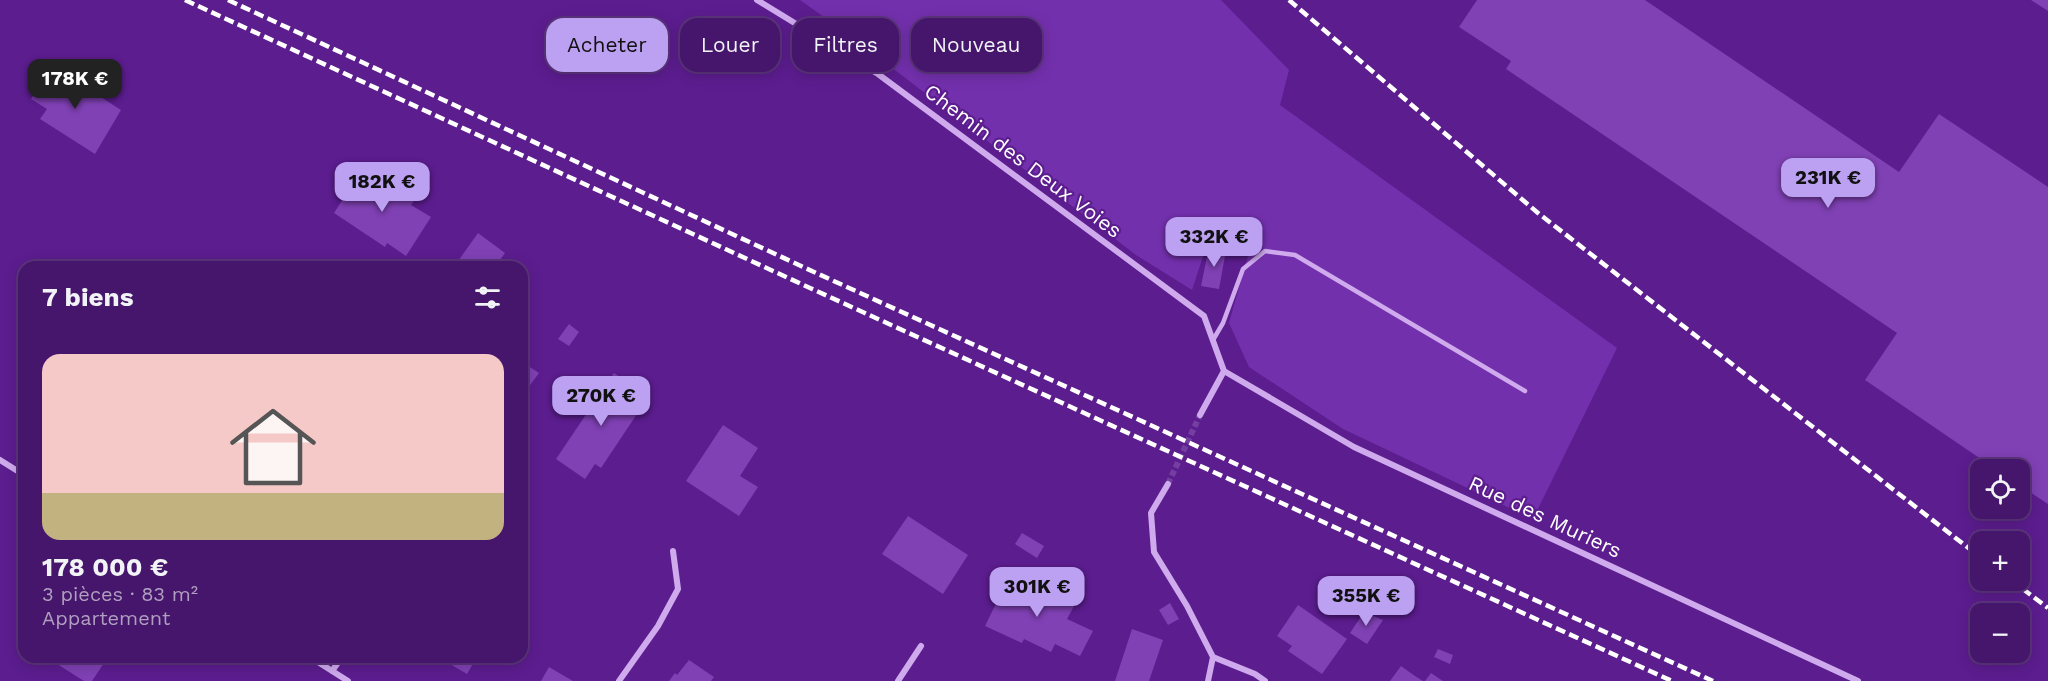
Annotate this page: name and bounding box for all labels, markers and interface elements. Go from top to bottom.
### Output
chip: Acheter [546,18,668,72]
chip: Louer [680,18,780,72]
chip: Filtres [792,18,899,72]
chip: Nouveau [911,18,1042,72]
pin: 178K € [26,59,124,110]
text: 178K € [42,66,108,90]
street label: Chemin des Deux Voies [920,78,1127,243]
pin: 231K € [1779,158,1877,209]
pin: 182K € [333,162,431,213]
text: 231K € [1795,165,1861,189]
text: 182K € [349,169,415,193]
pin: 332K € [1165,217,1263,268]
text: 332K € [1179,224,1249,248]
icon: filters [471,281,504,314]
text: 7 biens [42,282,134,312]
pin: 270K € [552,376,650,427]
text: 270K € [566,383,636,407]
icon: home [219,393,327,501]
map controls [1970,459,2030,663]
button: locate [1970,459,2030,519]
street label: Rue des Muriers [1465,470,1626,563]
button: + [1970,531,2030,591]
text: 178 000 € [42,552,168,582]
pin: 301K € [988,567,1086,618]
text: 301K € [1004,574,1070,598]
pin: 355K € [1317,576,1415,627]
text: 3 pièces · 83 m² [42,582,198,606]
text: 355K € [1332,583,1400,607]
button: − [1970,603,2030,663]
text: Appartement [42,606,170,630]

